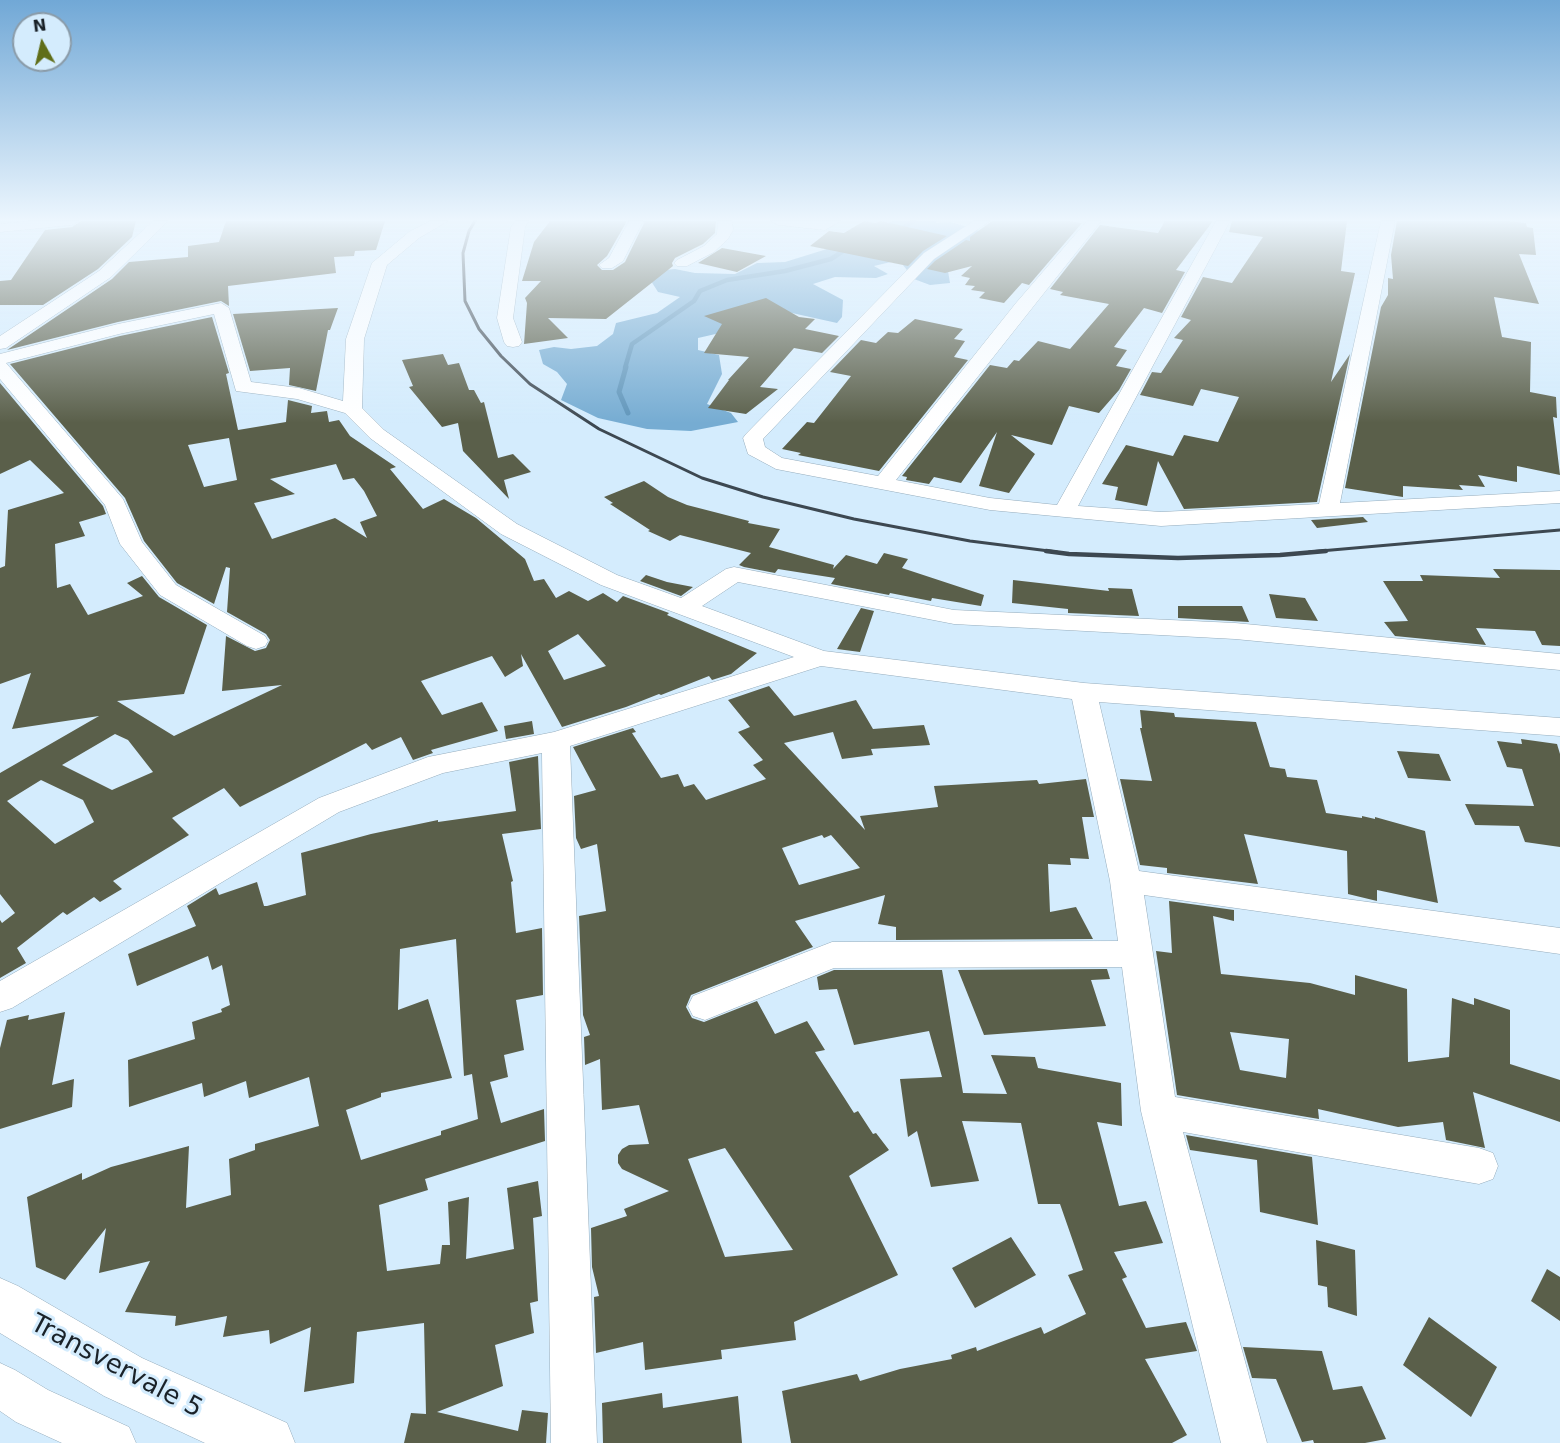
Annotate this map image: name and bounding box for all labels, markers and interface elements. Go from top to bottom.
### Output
north arrow [12,12,72,72]
text: N [32,15,48,36]
street label: Transvervale 5 [25,1309,207,1425]

